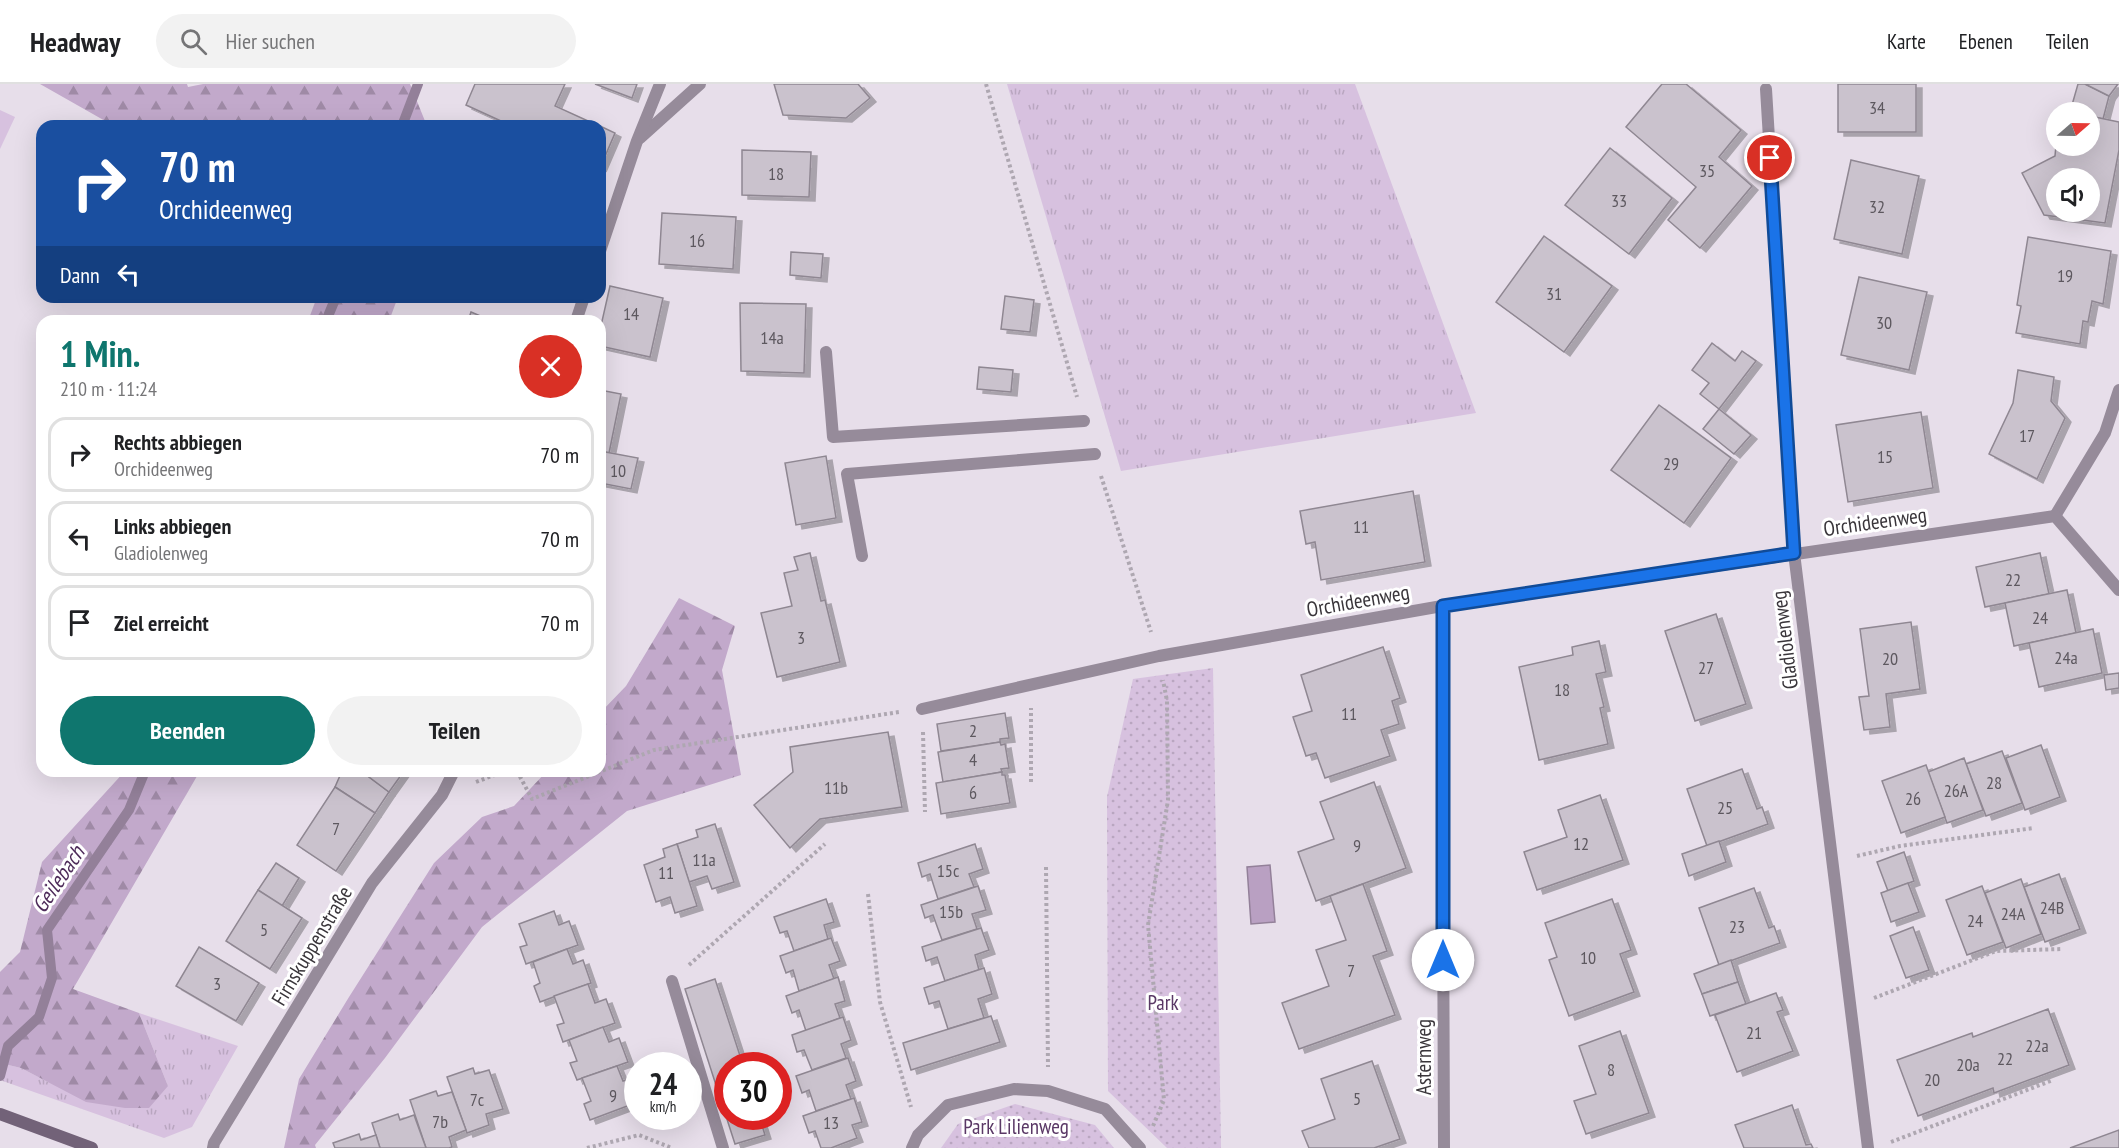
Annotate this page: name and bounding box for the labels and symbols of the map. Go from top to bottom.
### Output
house number: 34 [1869,96,1885,119]
north arrow [2046,102,2100,156]
pin [1744,132,1795,183]
house number: 35 [1699,159,1715,182]
house number: 18 [768,162,784,185]
house number: 33 [1611,189,1627,212]
house number: 32 [1869,195,1885,218]
house number: 16 [689,229,705,252]
house number: 19 [2057,264,2073,287]
house number: 31 [1546,282,1562,305]
house number: 14 [623,302,639,325]
house number: 30 [1876,311,1892,334]
house number: 14a [760,326,784,349]
house number: 17 [2019,424,2035,447]
house number: 15 [1877,445,1893,468]
house number: 29 [1663,452,1679,475]
house number: 10 [610,459,626,482]
street label: Orchideenweg [1822,501,1928,542]
house number: 11 [1353,515,1369,538]
house number: 22 [2005,568,2021,591]
street label: Orchideenweg [1304,578,1411,623]
street label: Gladiolenweg [1765,589,1804,691]
house number: 24 [2032,606,2048,629]
house number: 3 [797,626,805,649]
house number: 24a [2054,646,2078,669]
house number: 20 [1882,647,1898,670]
house number: 27 [1698,656,1714,679]
house number: 18 [1554,678,1570,701]
house number: 11 [1341,702,1357,725]
house number: 2 [969,719,977,742]
house number: 4 [969,748,977,771]
house number: 28 [1986,771,2002,794]
house number: 11b [824,776,848,799]
house number: 26A [1944,779,1969,802]
house number: 6 [969,781,977,804]
house number: 26 [1905,787,1921,810]
house number: 25 [1717,796,1733,819]
house number: 7 [332,817,340,840]
house number: 12 [1573,832,1589,855]
house number: 9 [1353,834,1361,857]
water label: Geilebach [25,839,91,918]
house number: 11a [692,848,716,871]
house number: 15c [937,859,960,882]
house number: 11 [658,861,674,884]
street label: Firnskuppenstraße [265,881,358,1010]
house number: 24B [2040,896,2064,919]
house number: 15b [939,900,963,923]
house number: 24A [2001,902,2026,925]
house number: 24 [1967,909,1983,932]
house number: 23 [1729,915,1745,938]
house number: 5 [260,918,268,941]
position arrow [1411,928,1475,992]
house number: 10 [1580,946,1596,969]
house number: 7 [1347,959,1355,982]
house number: 3 [213,972,221,995]
park label: Park [1147,989,1179,1016]
street label: Asternweg [1410,1019,1437,1095]
house number: 21 [1746,1021,1762,1044]
house number: 22a [2025,1034,2049,1057]
house number: 22 [1997,1047,2013,1070]
speed limit sign: 30 [714,1052,792,1130]
house number: 20a [1956,1053,1980,1076]
house number: 8 [1607,1058,1615,1081]
house number: 20 [1924,1068,1940,1091]
house number: 9 [609,1084,617,1107]
house number: 5 [1353,1087,1361,1110]
house number: 7c [470,1088,485,1111]
house number: 7b [432,1110,448,1133]
house number: 13 [823,1111,839,1134]
park label: Park Lilienweg [963,1113,1069,1140]

